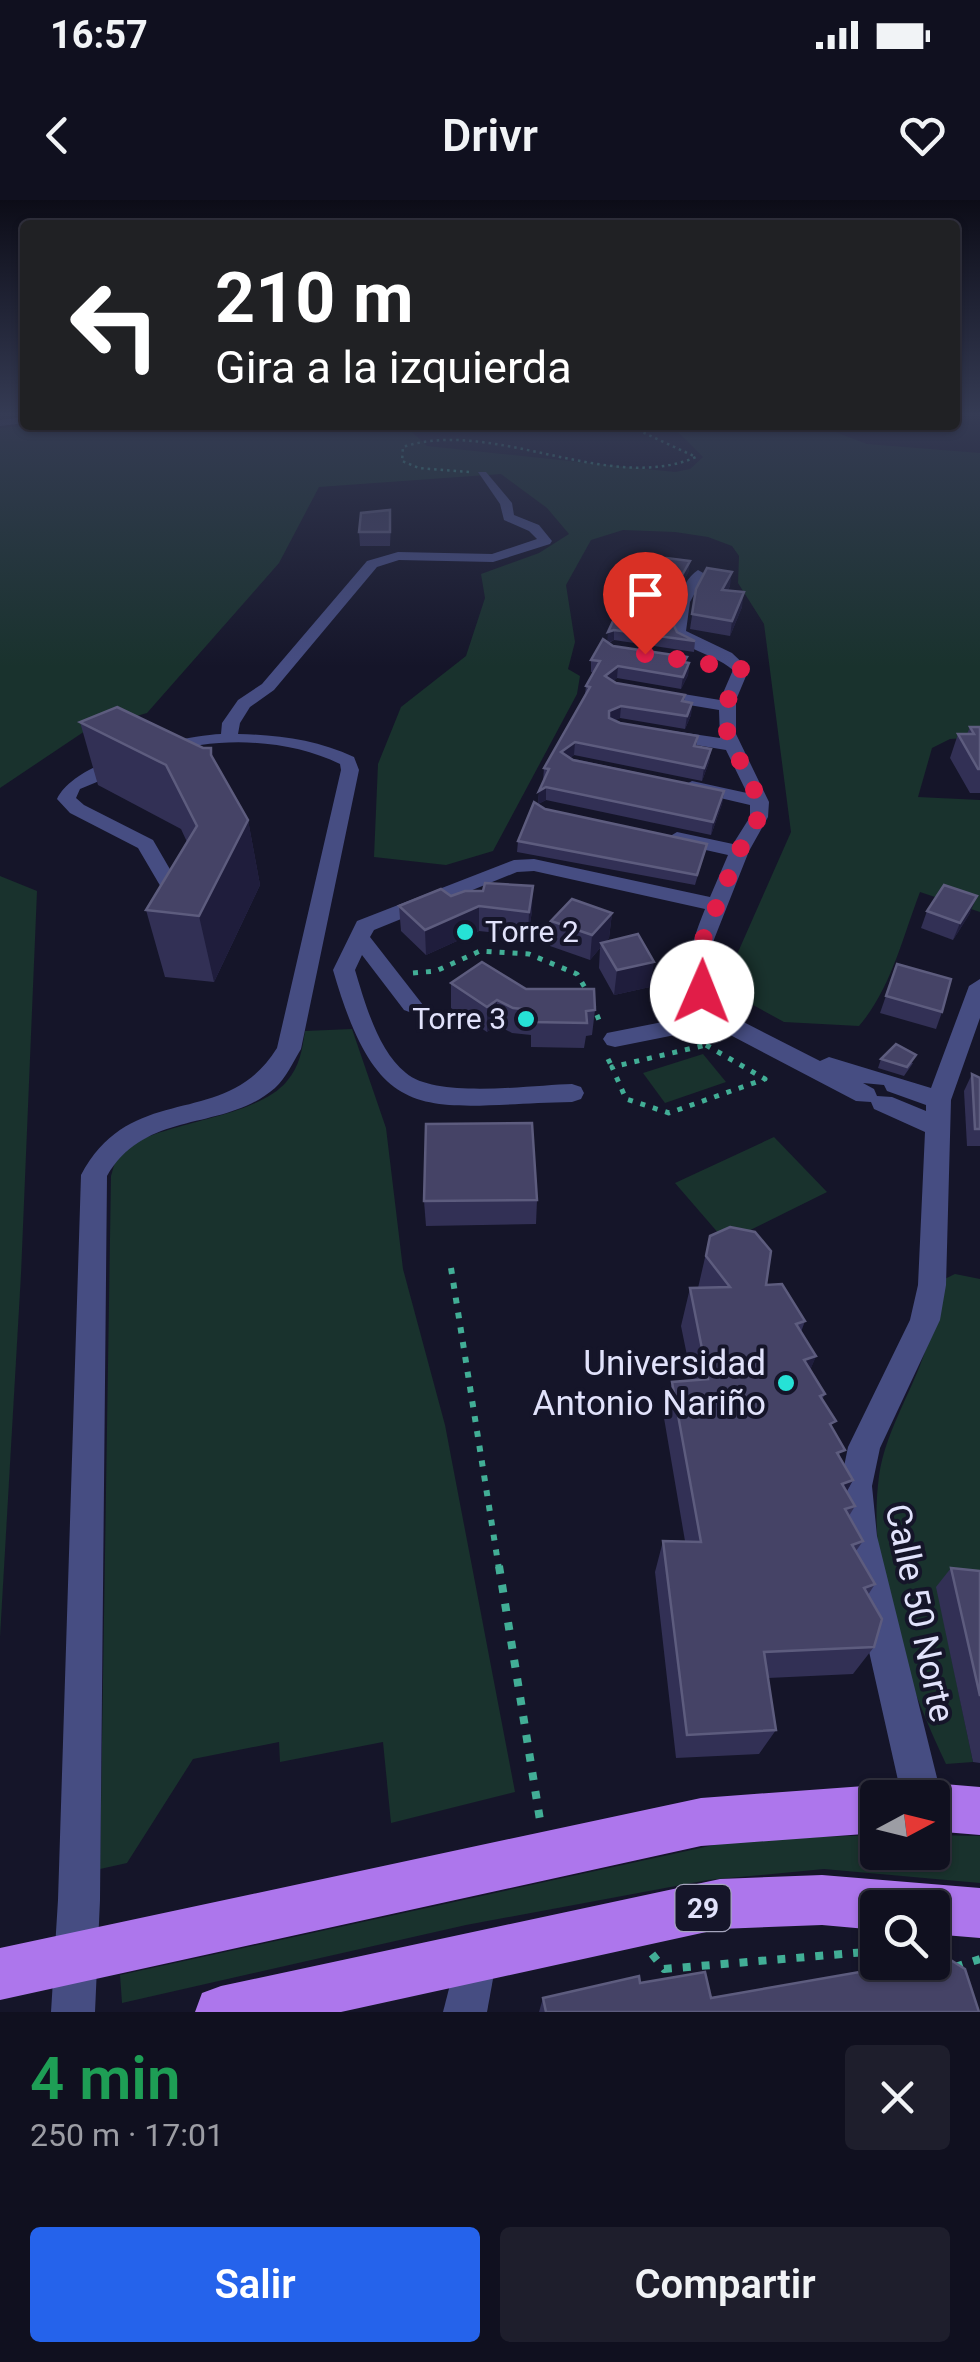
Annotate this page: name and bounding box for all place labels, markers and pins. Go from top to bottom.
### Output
pin [603,552,688,655]
place label: Torre 2 [485,914,579,949]
marker: Torre 2 [454,921,476,943]
place label: Torre 3 [412,1001,506,1036]
marker: Torre 3 [515,1008,537,1030]
place label: Universidad Antonio Nariño [533,1343,766,1424]
marker: Universidad Antonio Nariño [775,1372,797,1394]

